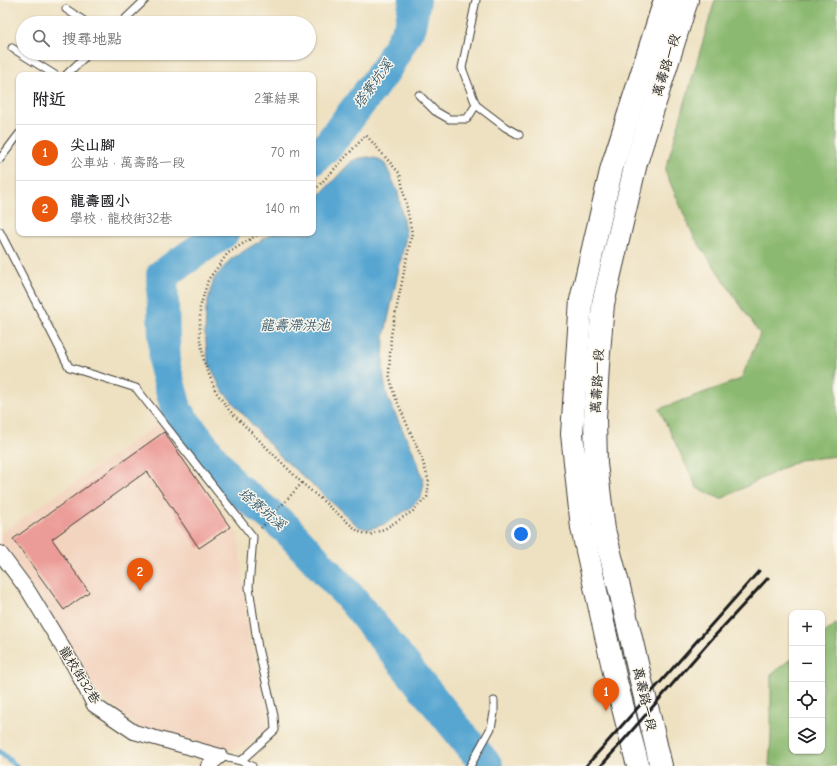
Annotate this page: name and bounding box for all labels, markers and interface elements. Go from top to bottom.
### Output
search box [16,16,316,60]
icon: search [30,27,52,49]
text: 搜尋地點 [62,30,122,48]
street label: 萬壽路一段 [649,32,683,98]
water label: 塔寮坑溪 [350,56,397,112]
text: 附近 [32,90,66,109]
text: 2筆結果 [254,91,300,106]
text: 尖山腳 [70,136,115,154]
text: 1 [42,145,48,160]
text: 70 m [271,145,300,160]
text: 公車站 · 萬壽路一段 [70,155,185,170]
text: 龍壽國小 [70,192,130,210]
text: 2 [42,201,48,216]
text: 140 m [266,201,300,216]
text: 學校 · 龍校街32巷 [70,211,172,226]
water label: 龍壽滯洪池 [260,317,331,334]
street label: 萬壽路一段 [588,348,606,414]
water label: 塔寮坑溪 [235,484,290,534]
your location [511,524,531,544]
pin: 2 [127,558,153,591]
map controls [789,610,825,754]
button: + [789,610,825,646]
street label: 龍校街32巷 [56,643,104,707]
button: − [789,646,825,682]
street label: 萬壽路一段 [630,666,660,732]
pin: 1 [593,678,619,711]
button: locate [789,682,825,718]
button: layers [789,718,825,754]

